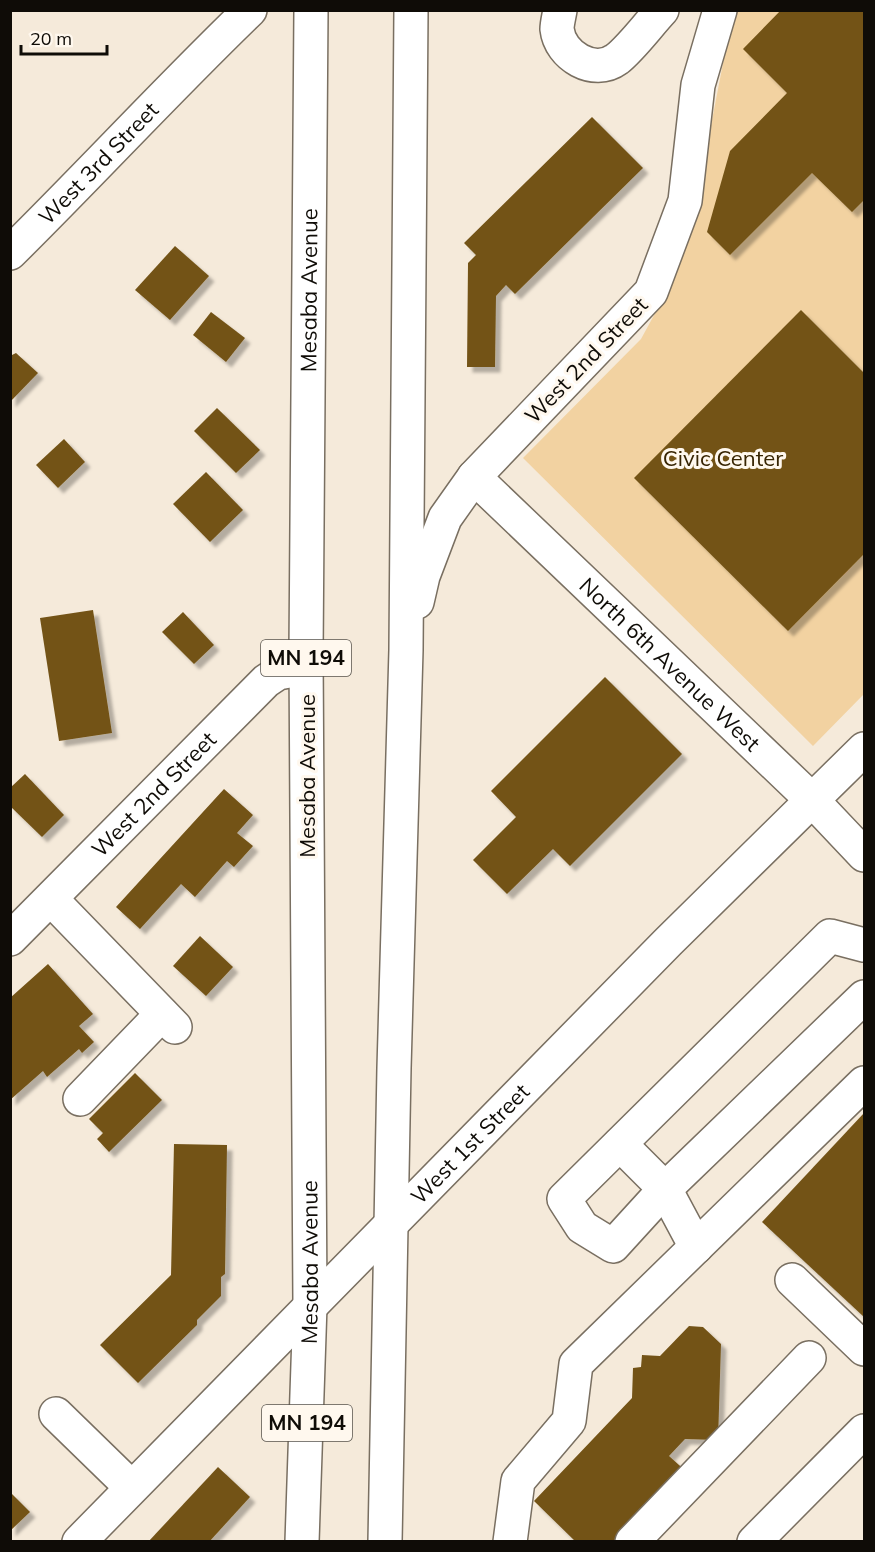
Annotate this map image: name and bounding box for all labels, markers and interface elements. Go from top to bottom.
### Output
scale bar [21,18,106,56]
text: 20 m [30,27,72,50]
street label: West 3rd Street [32,96,165,230]
street label: Mesaba Avenue [294,208,323,372]
street label: West 2nd Street [519,291,654,429]
park label: Civic Center [663,444,783,472]
street label: North 6th Avenue West [574,571,766,757]
road number: MN 194 [261,640,351,676]
street label: Mesaba Avenue [293,694,321,858]
street label: West 2nd Street [86,725,222,863]
street label: West 1st Street [405,1077,535,1210]
street label: Mesaba Avenue [295,1180,324,1344]
road number: MN 194 [262,1405,352,1441]

